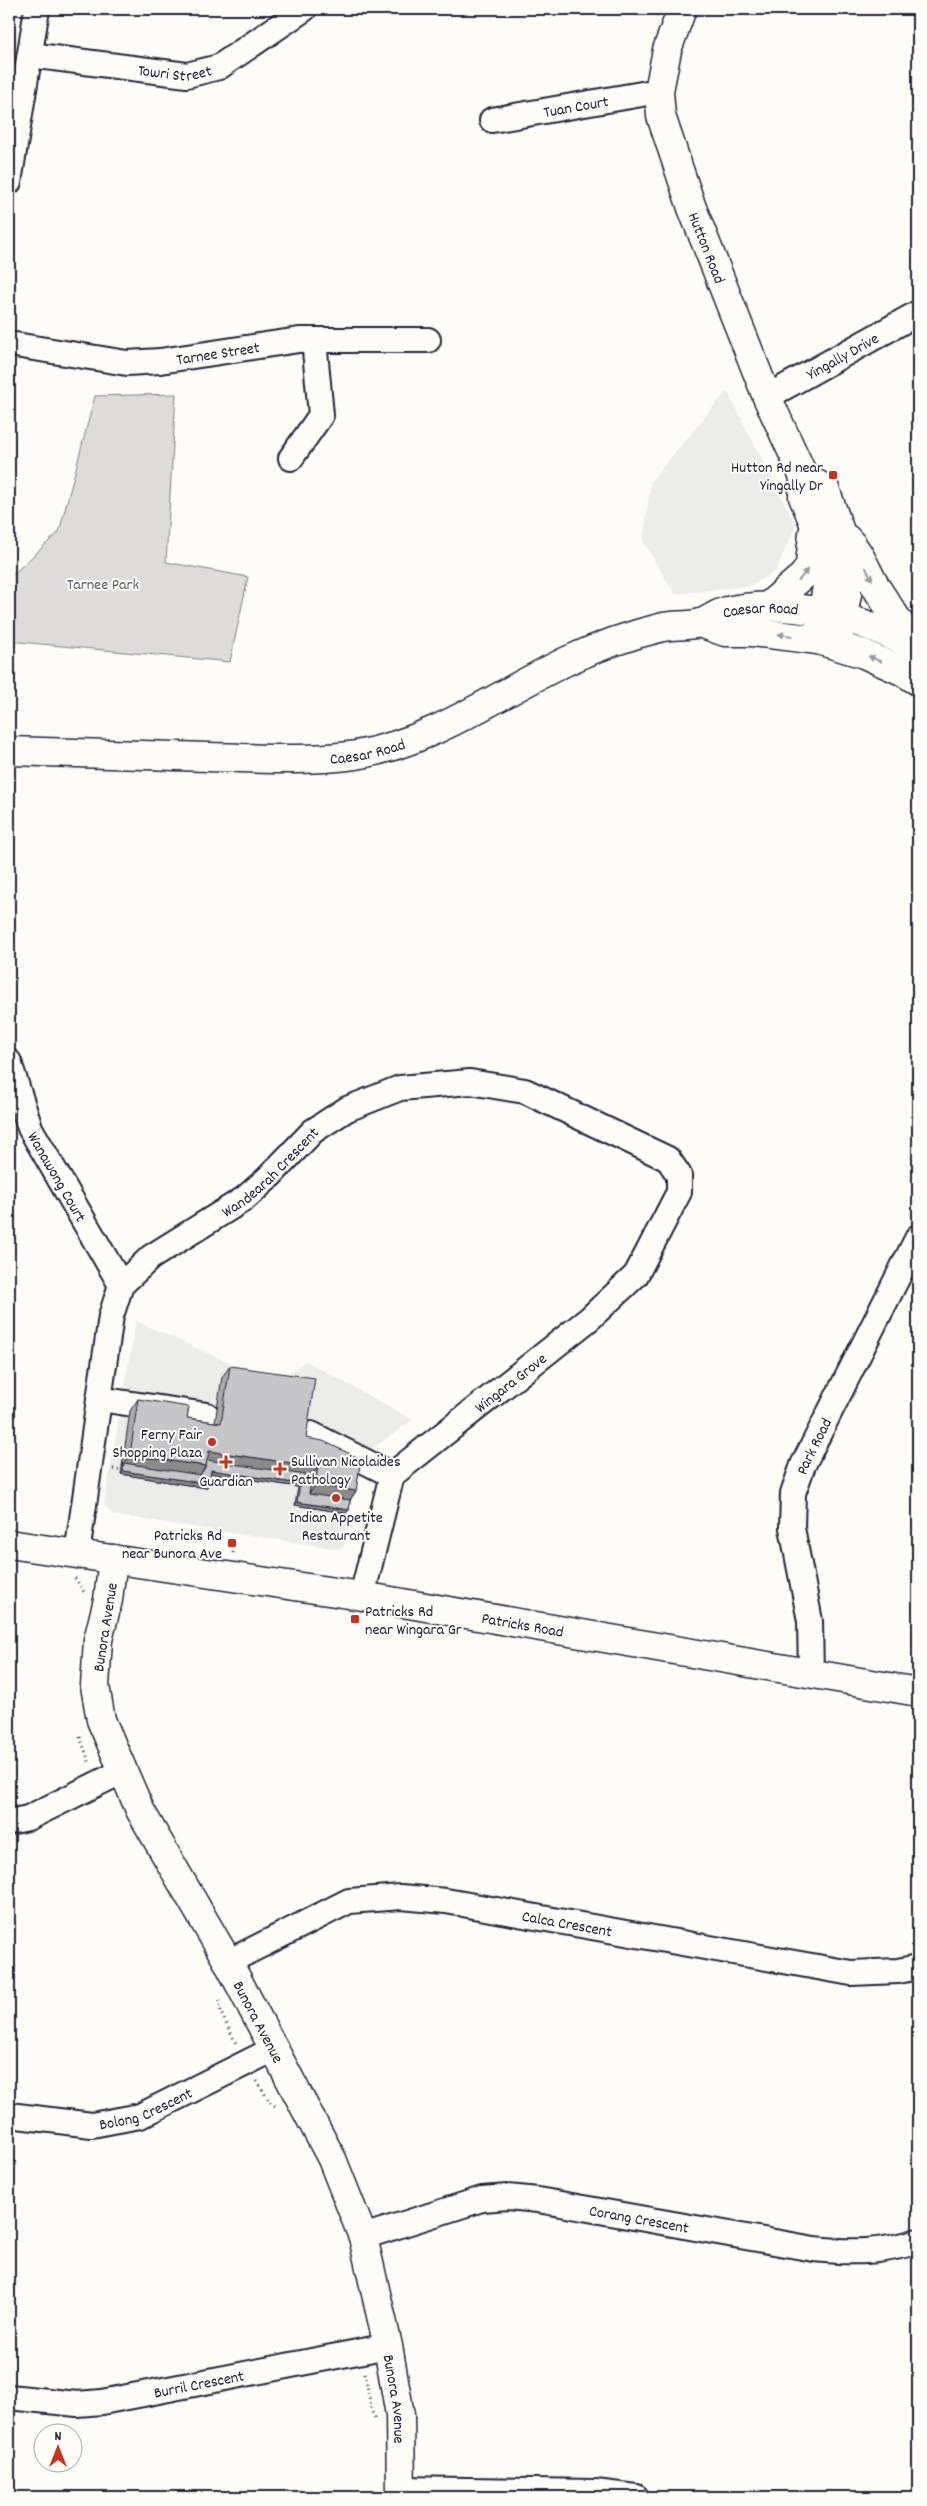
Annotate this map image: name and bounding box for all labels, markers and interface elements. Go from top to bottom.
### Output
street label: Towri Street [136,60,214,89]
street label: Tuan Court [542,91,611,125]
street label: Hutton Road [681,209,730,287]
street label: Yingally Drive [803,328,884,387]
street label: Tarnee Street [175,337,261,372]
place label: Hutton Rd near Yingally Dr [731,457,823,498]
marker: Hutton Rd near Yingally Dr [827,469,839,481]
one-way arrow [865,567,873,581]
one-way arrow [798,568,808,582]
park label: Tarnee Park [67,574,139,597]
street label: Caesar Road [721,598,799,626]
one-way arrow [777,631,793,639]
one-way arrow [868,654,882,662]
street label: Caesar Road [329,734,409,772]
street label: Wandearah Crescent [218,1123,325,1224]
street label: Wanawong Court [21,1128,91,1227]
street label: Wingara Grove [471,1348,552,1419]
street label: Park Road [792,1415,839,1478]
place label: Ferny Fair Shopping Plaza [113,1424,202,1465]
marker: Ferny Fair Shopping Plaza [206,1436,218,1448]
place label: Sullivan Nicolaides Pathology [291,1451,401,1492]
marker: Guardian [220,1456,232,1468]
marker: Sullivan Nicolaides Pathology [273,1462,287,1476]
place label: Guardian [199,1471,253,1494]
marker: Indian Appetite Restaurant [330,1492,342,1504]
place label: Indian Appetite Restaurant [289,1507,383,1548]
place label: Patricks Rd near Bunora Ave [122,1525,222,1566]
marker: Patricks Rd near Bunora Ave [226,1537,238,1549]
street label: Bunora Avenue [88,1581,125,1674]
place label: Patricks Rd near Wingara Gr [365,1601,462,1642]
street label: Patricks Road [480,1608,565,1645]
marker: Patricks Rd near Wingara Gr [349,1613,361,1625]
street label: Calca Crescent [520,1906,614,1944]
street label: Bunora Avenue [226,1977,288,2068]
street label: Bolong Crescent [98,2083,197,2137]
street label: Corang Crescent [587,2200,691,2241]
street label: Bunora Avenue [376,2353,409,2444]
street label: Burril Crescent [152,2365,246,2406]
north arrow [32,2424,82,2474]
text: N [55,2427,62,2447]

